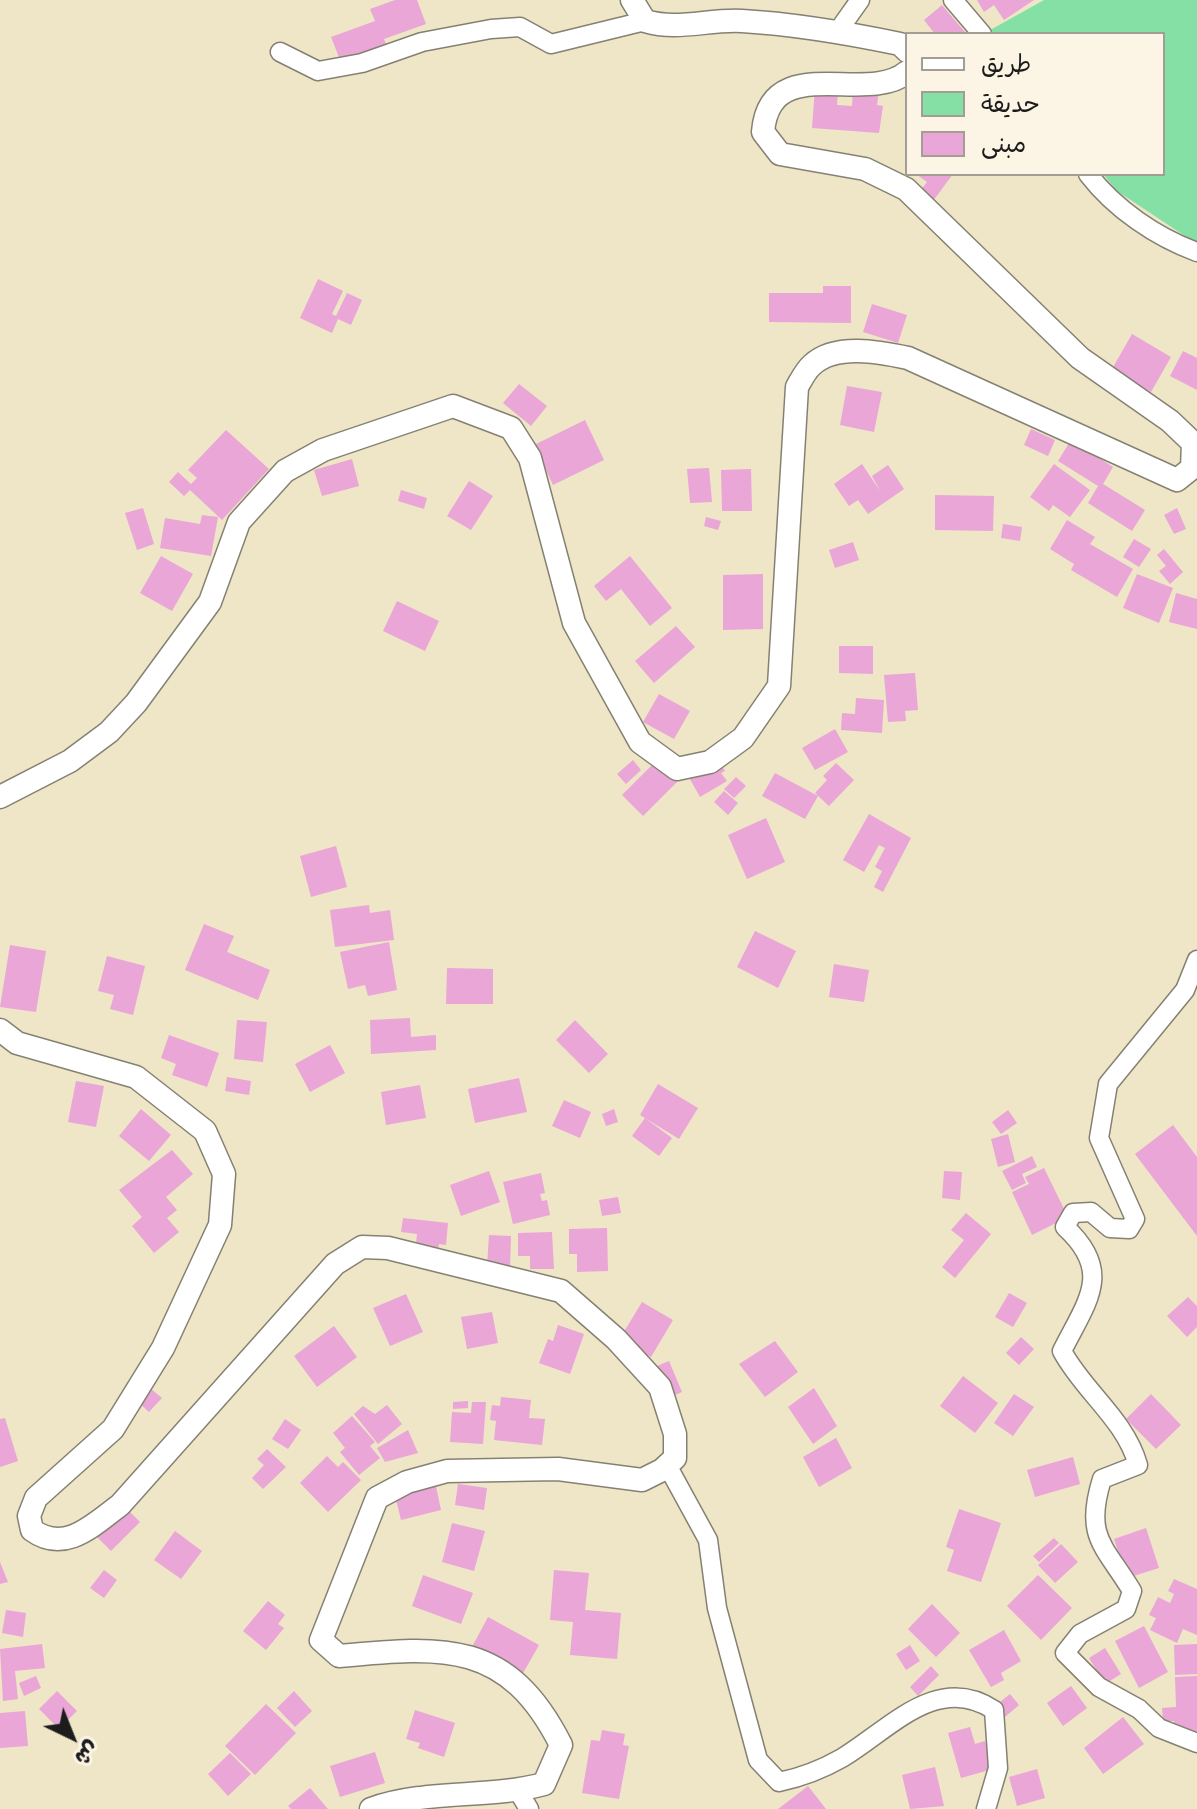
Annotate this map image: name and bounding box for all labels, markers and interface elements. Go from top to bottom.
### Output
legend [905,32,1165,176]
text: طريق [981,44,1031,80]
text: حديقة [981,84,1040,120]
text: مبنى [981,124,1026,160]
north arrow [32,1697,112,1777]
text: ش [69,1735,109,1775]

